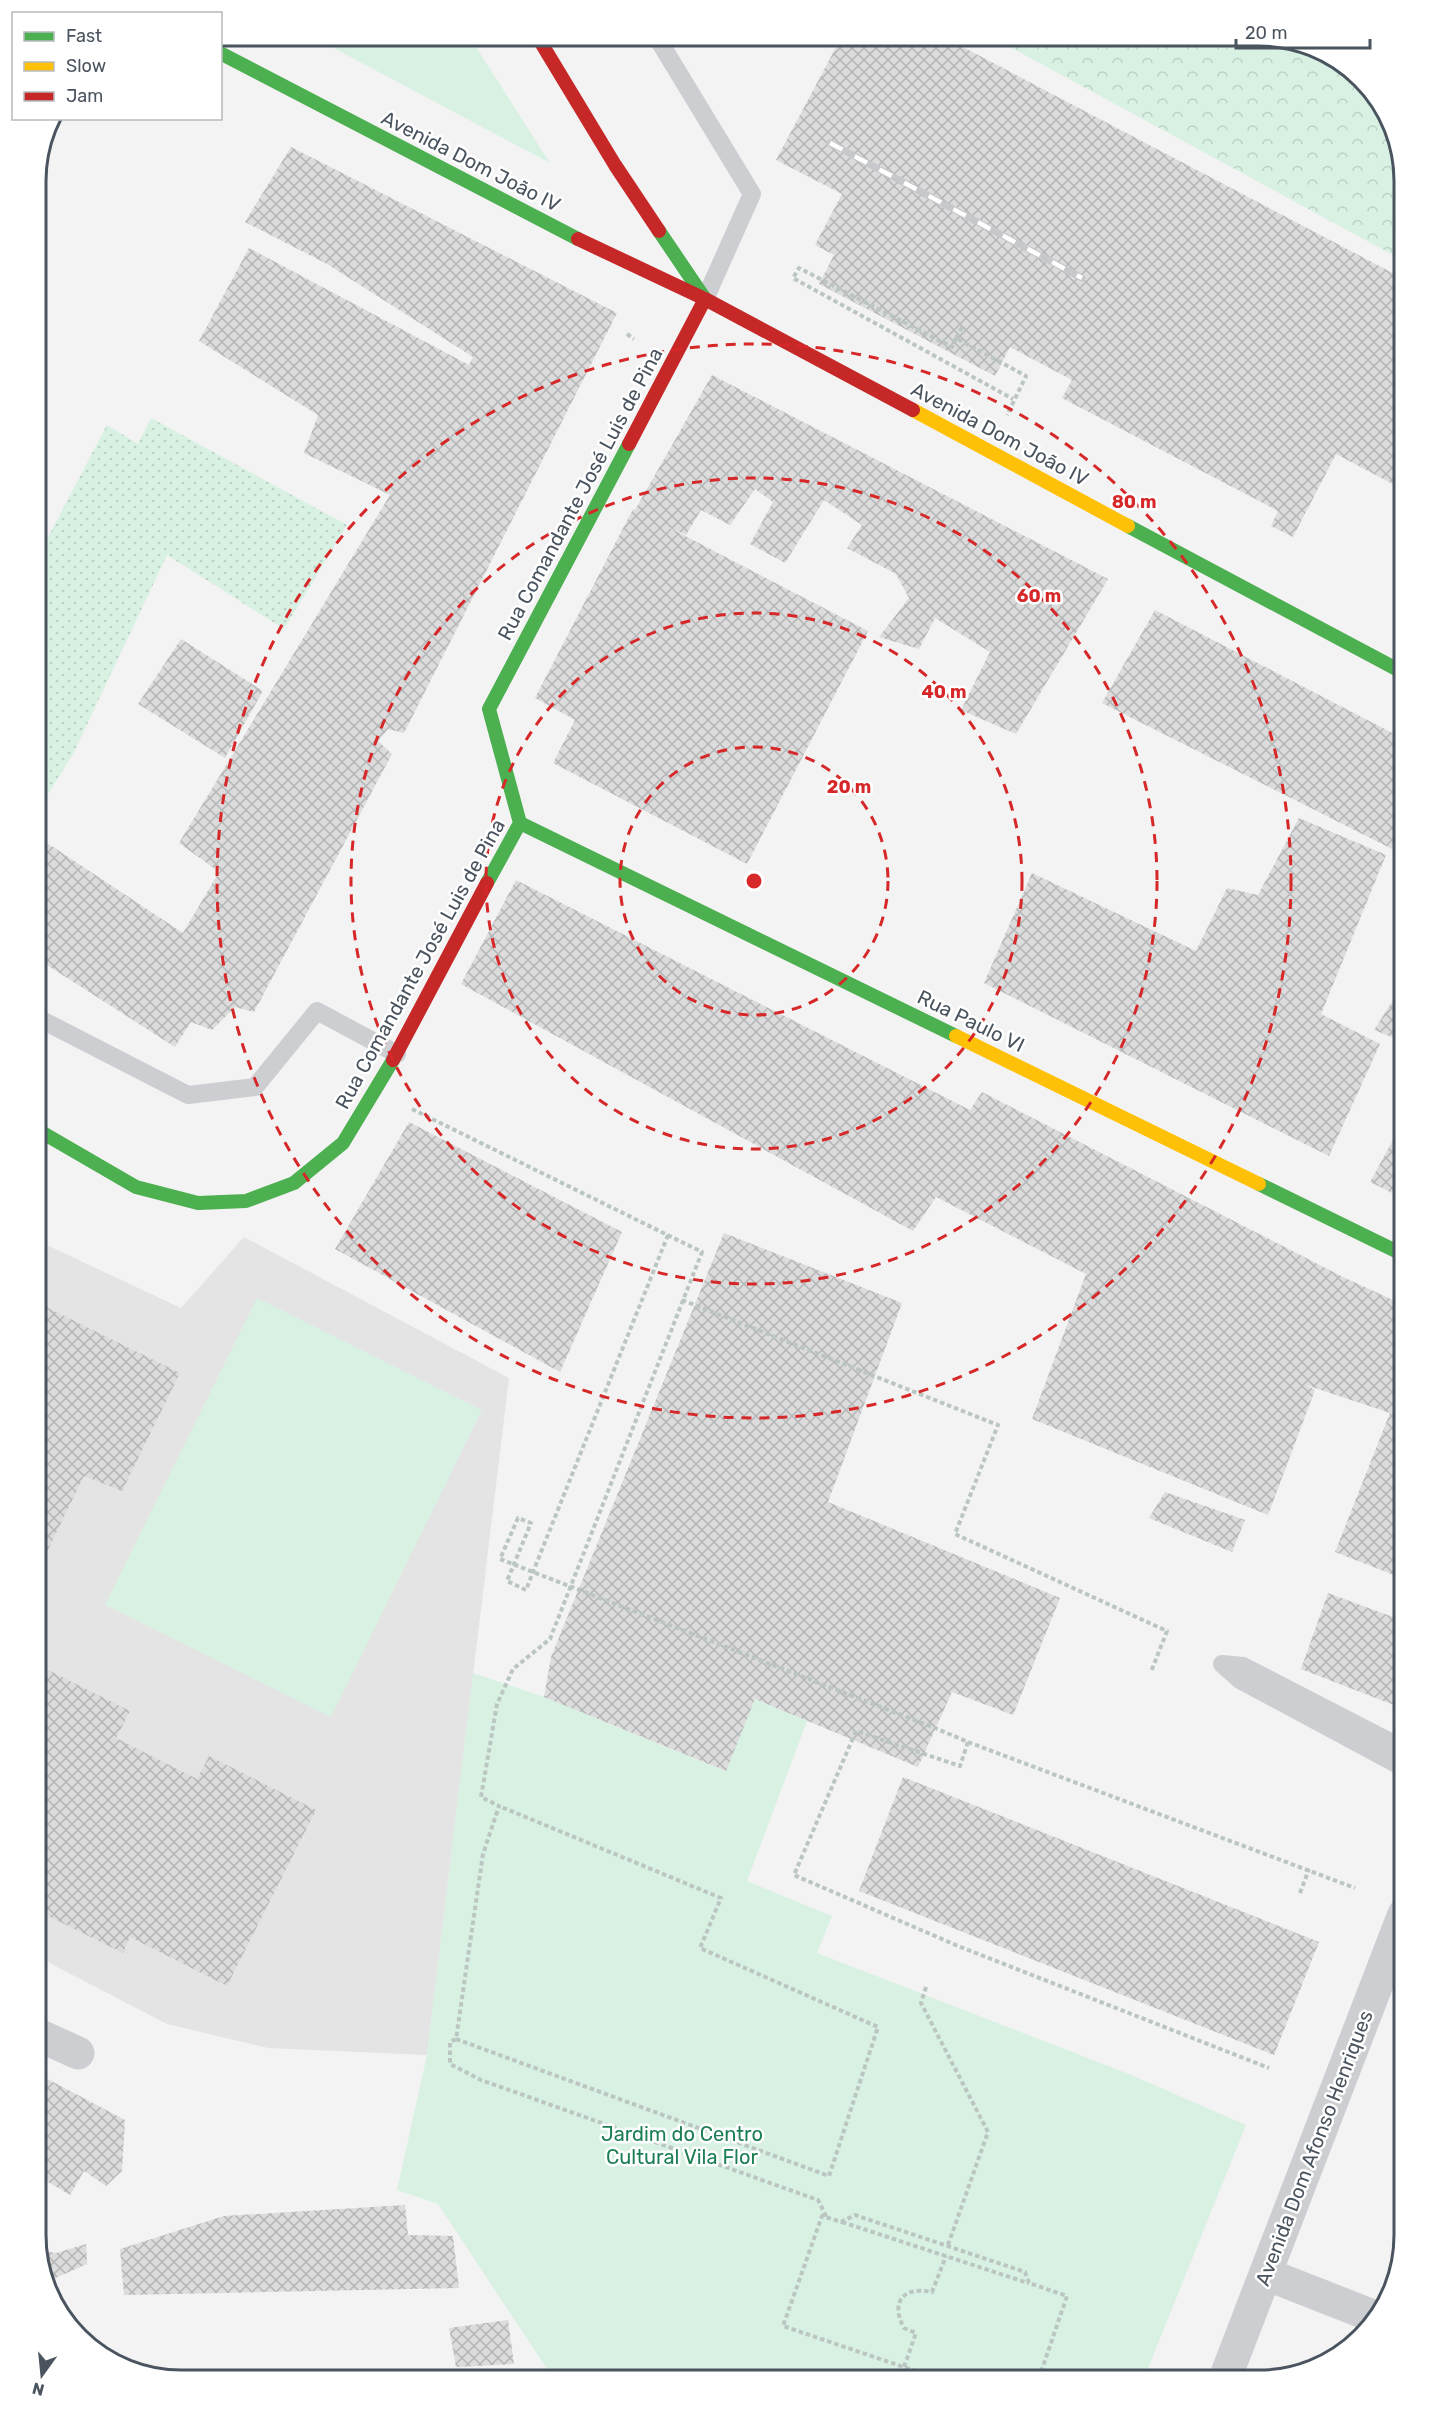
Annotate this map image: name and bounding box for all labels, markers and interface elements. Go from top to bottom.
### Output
legend [12,12,222,120]
scale bar [1236,12,1370,50]
text: 20 m [1245,22,1287,44]
text: Fast [66,25,102,47]
text: Slow [66,55,106,77]
text: Jam [66,85,103,107]
street label: Avenida Dom João IV [378,105,564,217]
street label: Rua Comandante José Luis de Pina [492,344,668,644]
street label: Avenida Dom João IV [907,377,1093,491]
text: 80 m [1112,491,1156,513]
text: 60 m [1017,585,1061,607]
text: 40 m [922,681,966,703]
text: 20 m [827,776,871,798]
street label: Rua Comandante José Luis de Pina [330,815,510,1113]
centre of rings [744,871,764,891]
street label: Rua Paulo VI [914,985,1028,1057]
street label: Avenida Dom Afonso Henriques [1250,2007,1378,2289]
park label: Jardim do Centro Cultural Vila Flor [601,2122,763,2169]
north arrow [12,2345,72,2405]
text: N [30,2378,46,2400]

